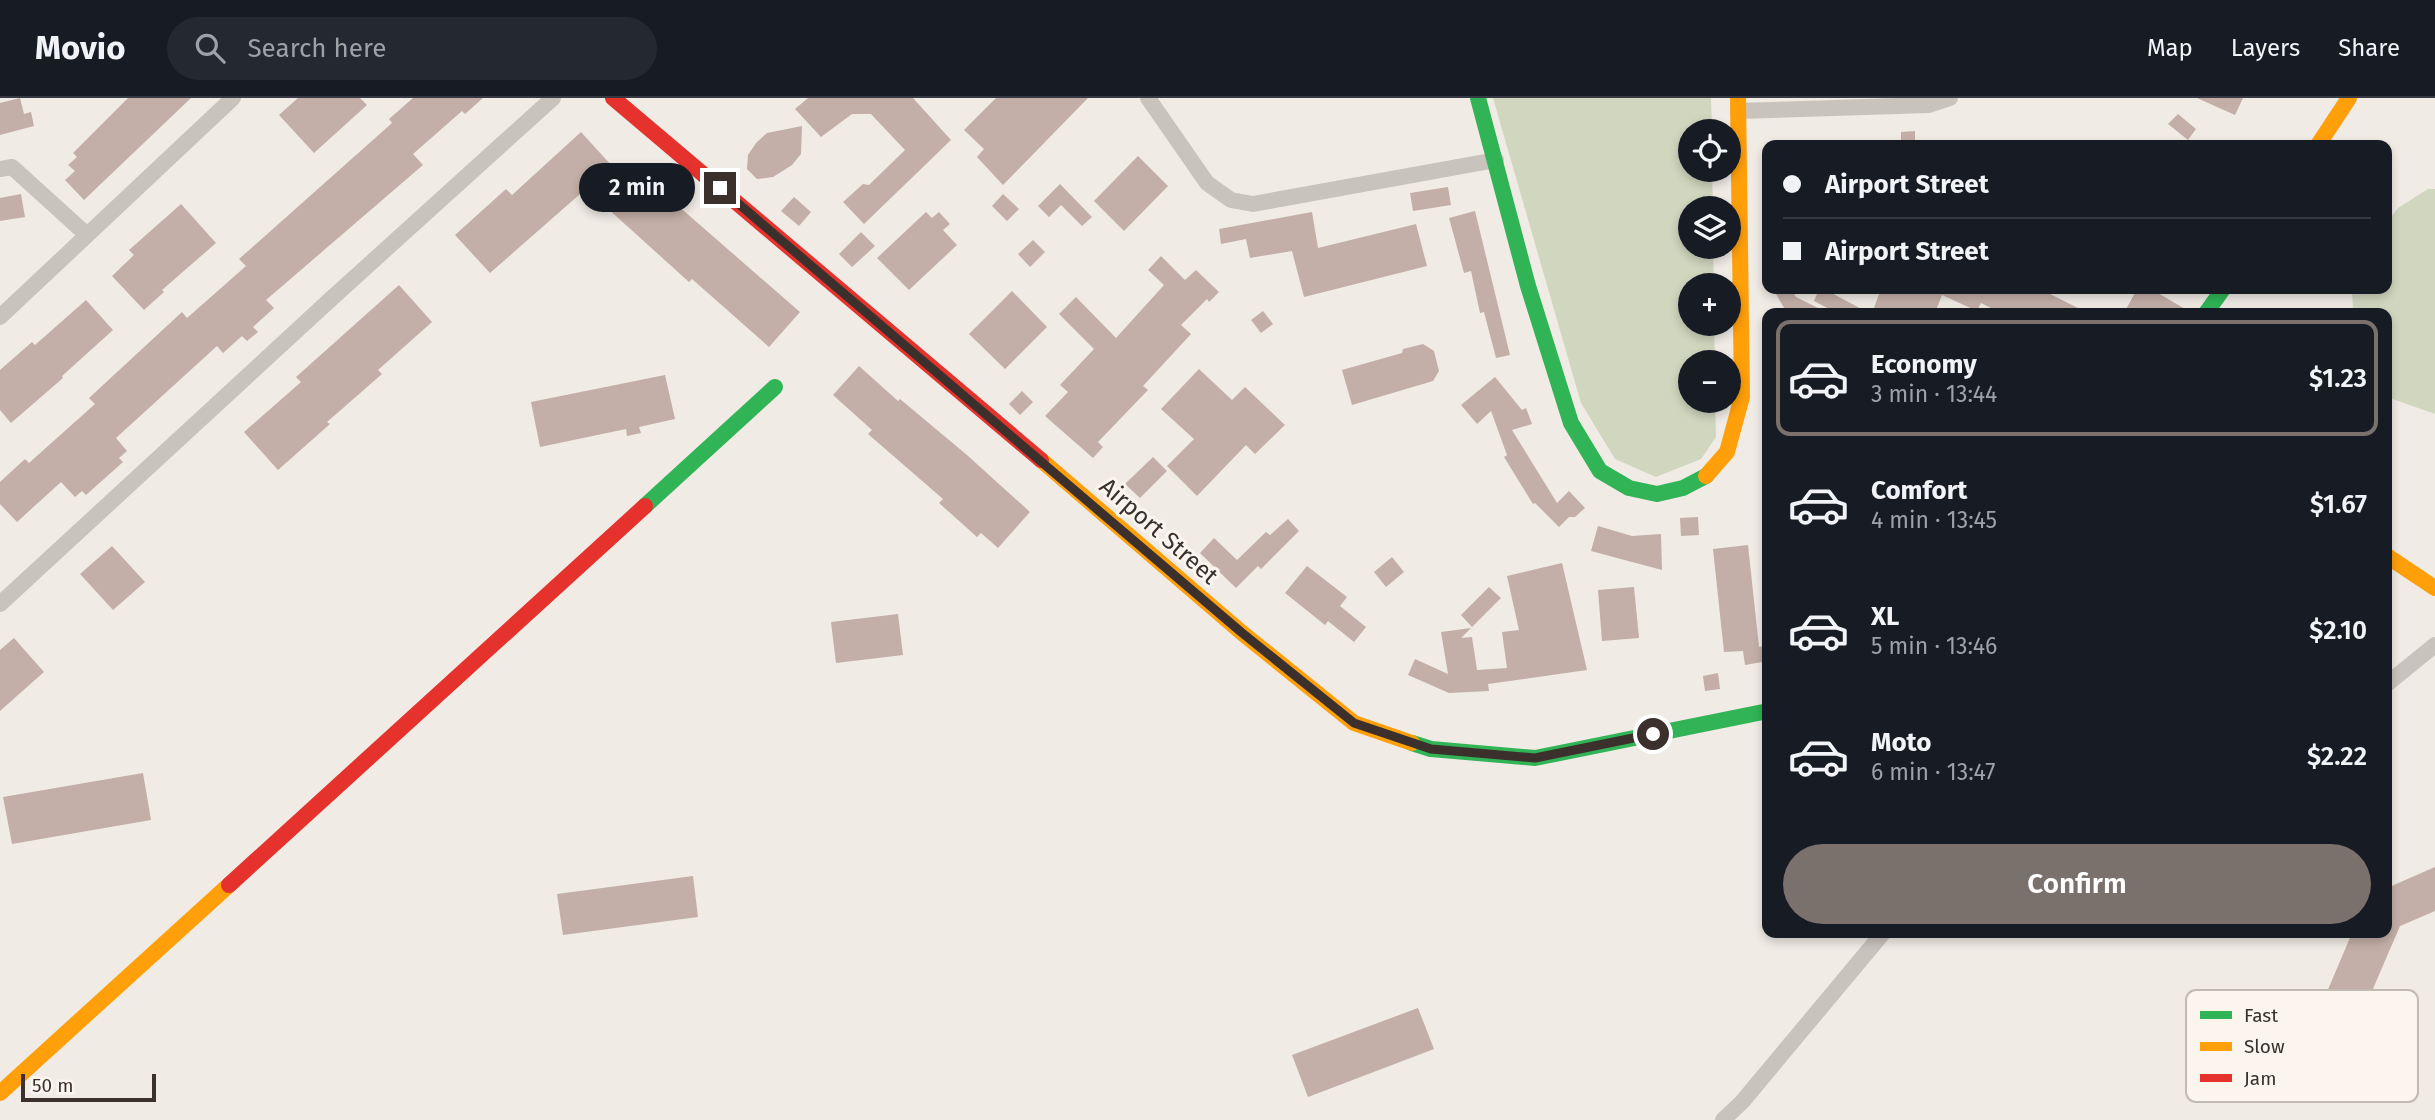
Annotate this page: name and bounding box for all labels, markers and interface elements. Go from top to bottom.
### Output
search box [167,17,657,80]
text: Movio [35,28,125,68]
icon: search [191,29,229,67]
text: Search here [247,33,386,64]
text: Map [2147,34,2193,62]
text: Layers [2231,34,2300,62]
text: Share [2338,34,2400,62]
map controls [1678,119,1741,413]
button: locate [1678,119,1741,182]
callout: 2 min [580,164,696,212]
text: Airport Street [1825,169,1989,200]
route end [704,172,736,204]
text: 2 min [609,173,665,201]
button: layers [1678,196,1741,259]
text: Airport Street [1825,236,1989,267]
button: + [1678,273,1741,336]
icon: car [1787,347,1850,410]
text: Economy [1871,349,1977,380]
button: − [1678,350,1741,413]
text: $1.23 [2309,363,2367,394]
text: 3 min · 13:44 [1871,380,1997,408]
street label: Airport Street [1094,472,1224,590]
icon: car [1787,473,1850,536]
text: Comfort [1871,475,1967,506]
text: $1.67 [2310,489,2367,520]
text: 4 min · 13:45 [1871,506,1997,534]
icon: car [1787,599,1850,662]
text: XL [1871,601,1899,632]
text: $2.10 [2309,615,2367,646]
text: 5 min · 13:46 [1871,632,1997,660]
route start [1637,718,1669,750]
icon: car [1787,725,1850,788]
text: Moto [1871,727,1931,758]
text: $2.22 [2307,741,2367,772]
text: 6 min · 13:47 [1871,758,1995,786]
button: Confirm [1783,844,2371,924]
legend [2186,990,2418,1102]
text: Fast [2244,1004,2278,1027]
text: Slow [2244,1035,2285,1058]
text: Jam [2244,1067,2276,1090]
scale bar [21,1071,156,1103]
text: 50 m [32,1074,73,1097]

